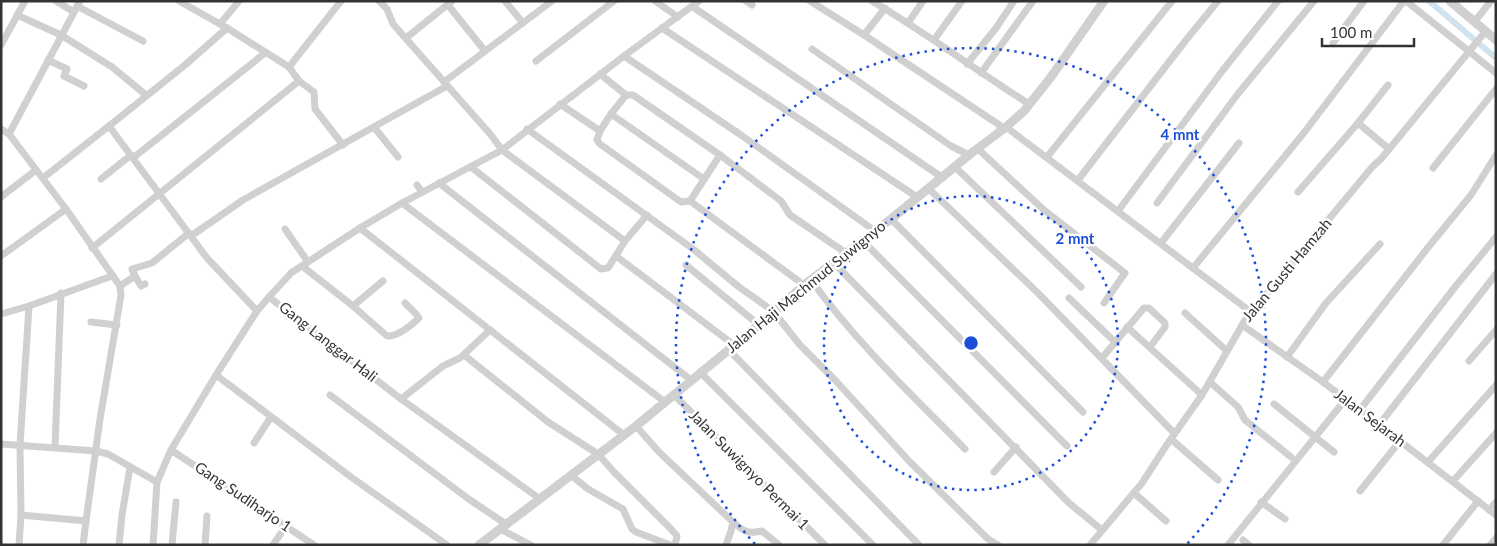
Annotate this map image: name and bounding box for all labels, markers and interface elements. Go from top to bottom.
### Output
scale bar [1322,15,1414,47]
text: 100 m [1330,23,1372,41]
text: 4 mnt [1161,125,1200,143]
street label: Jalan Gusti Hamzah [1238,214,1335,325]
street label: Jalan Haji Machmud Suwignyo [722,216,889,356]
text: 2 mnt [1056,229,1095,247]
street label: Gang Langgar Hali [276,297,381,385]
centre of rings [962,334,980,352]
street label: Jalan Sejarah [1331,384,1410,450]
street label: Jalan Suwignyo Permai 1 [686,406,813,533]
street label: Gang Sudiharjo 1 [192,457,295,535]

